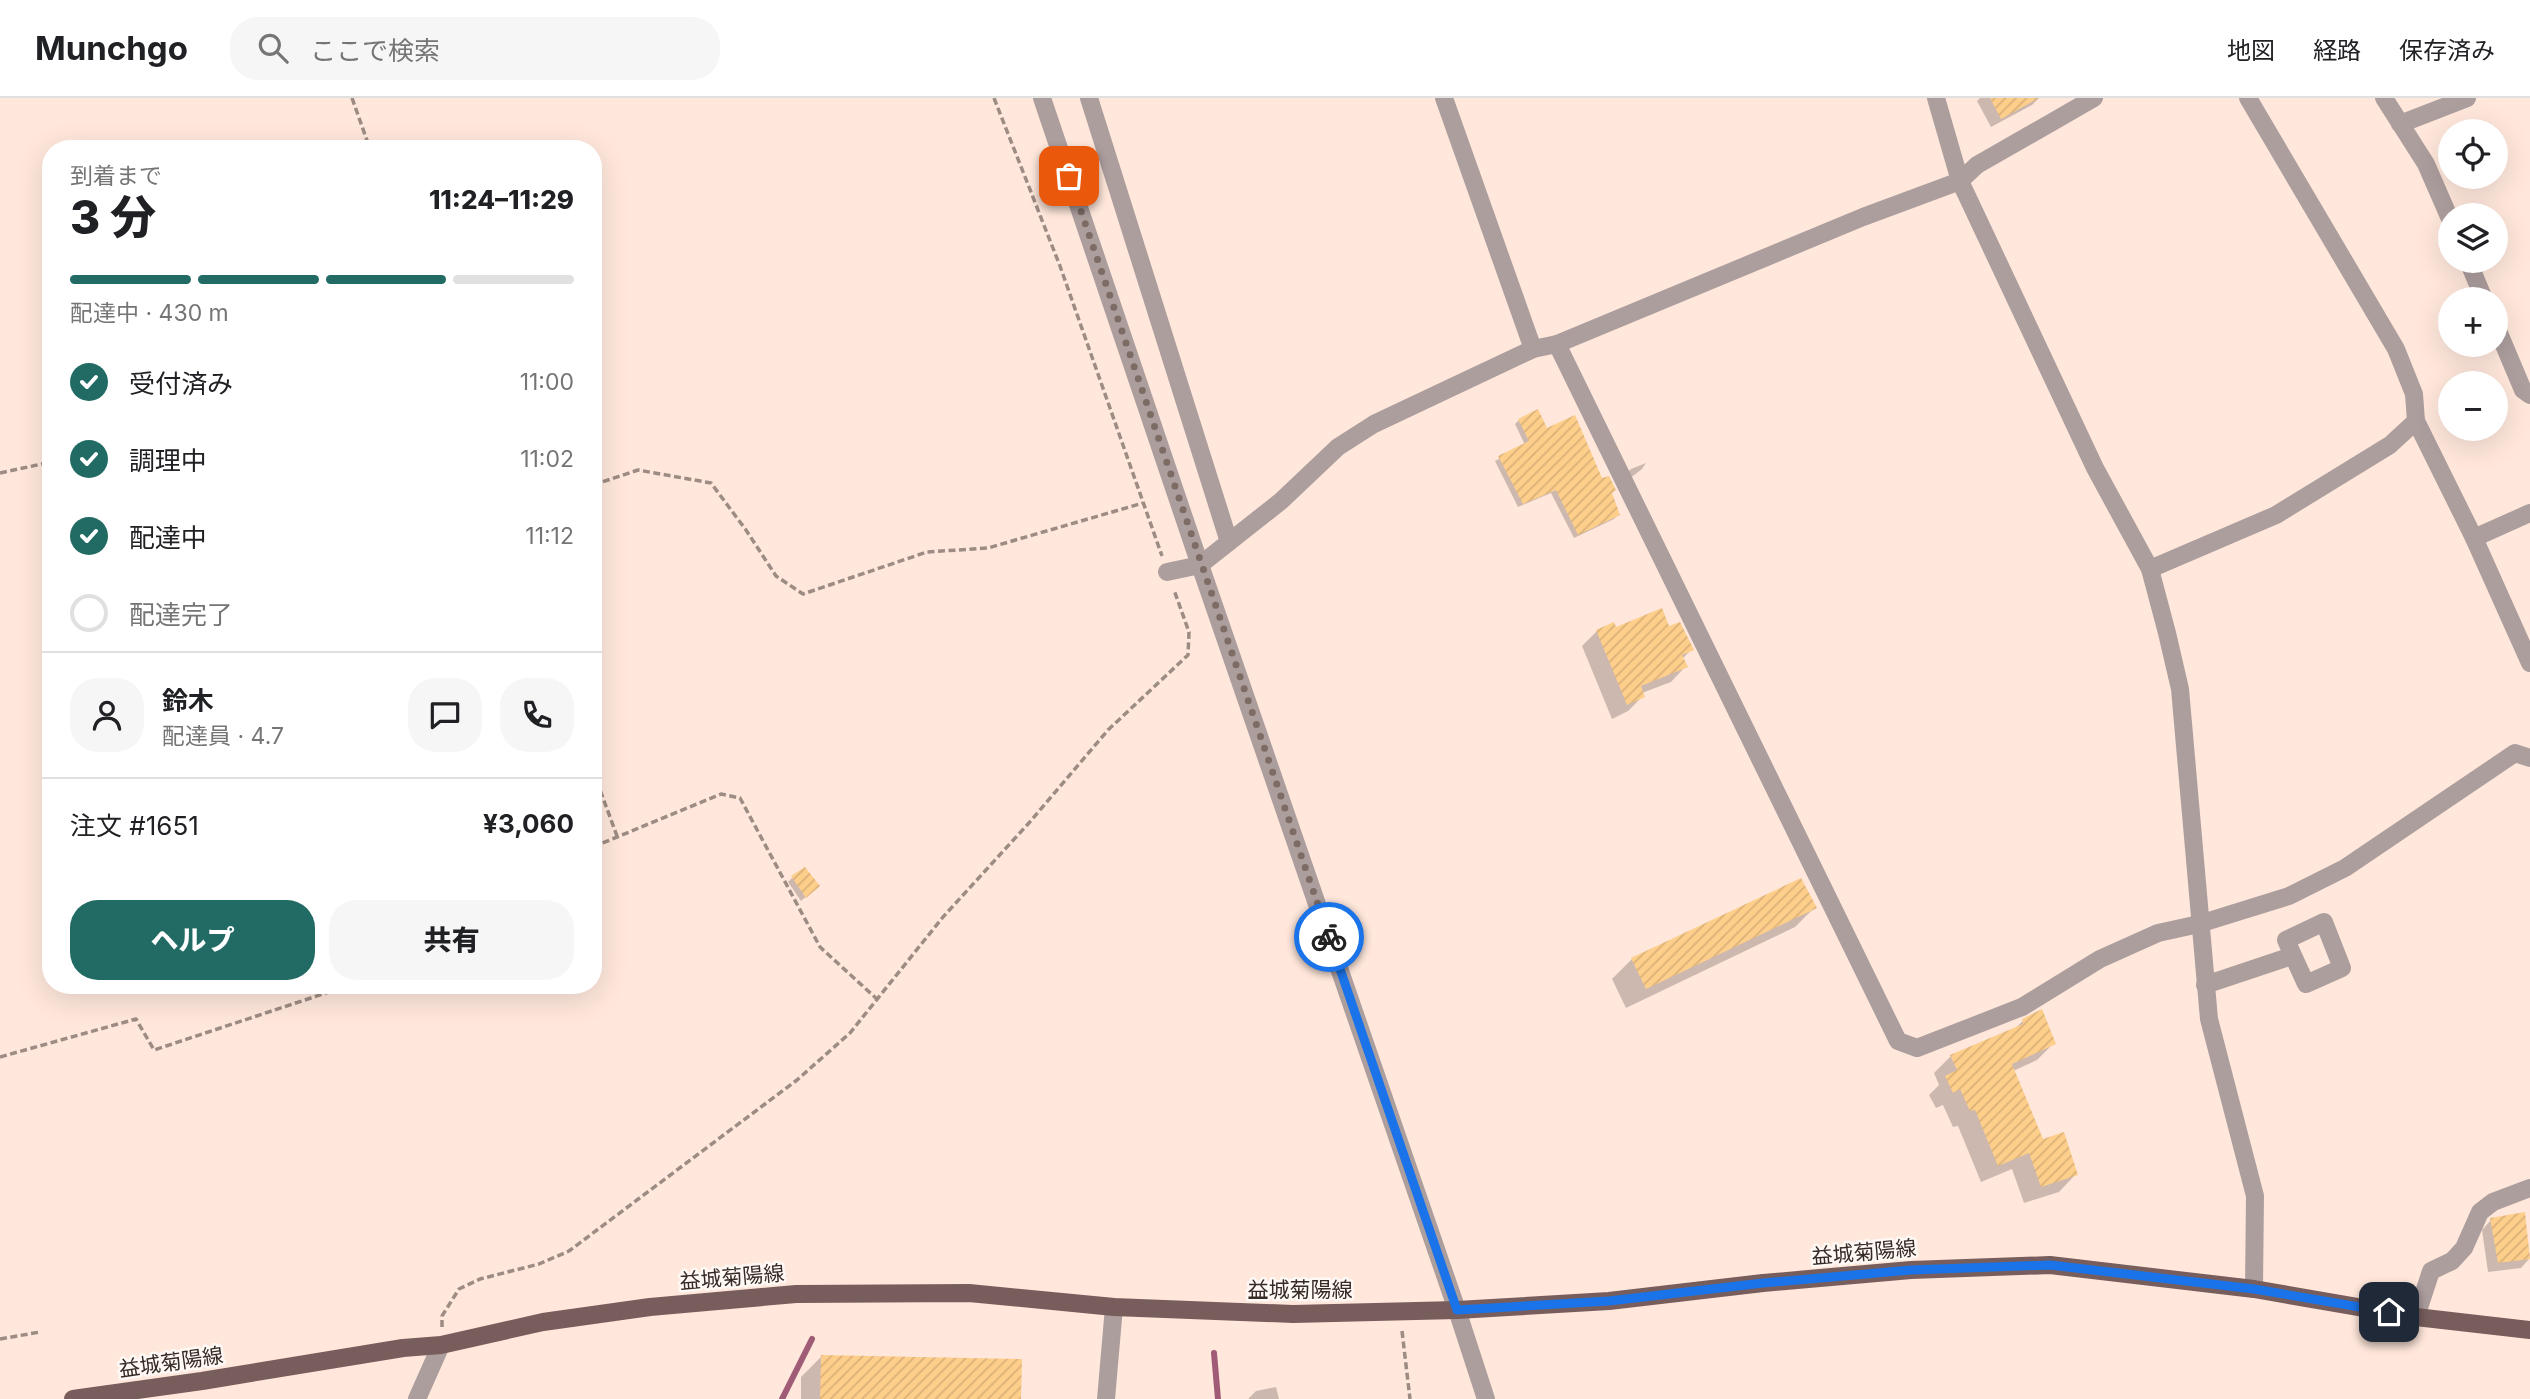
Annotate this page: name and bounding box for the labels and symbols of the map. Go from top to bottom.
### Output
pin [1039,146,1099,206]
courier [1294,902,1364,972]
street label: 益城菊陽線 [1811,1235,1917,1269]
street label: 益城菊陽線 [679,1260,785,1294]
street label: 益城菊陽線 [1248,1277,1353,1302]
pin [2359,1282,2419,1342]
street label: 益城菊陽線 [117,1342,225,1382]

